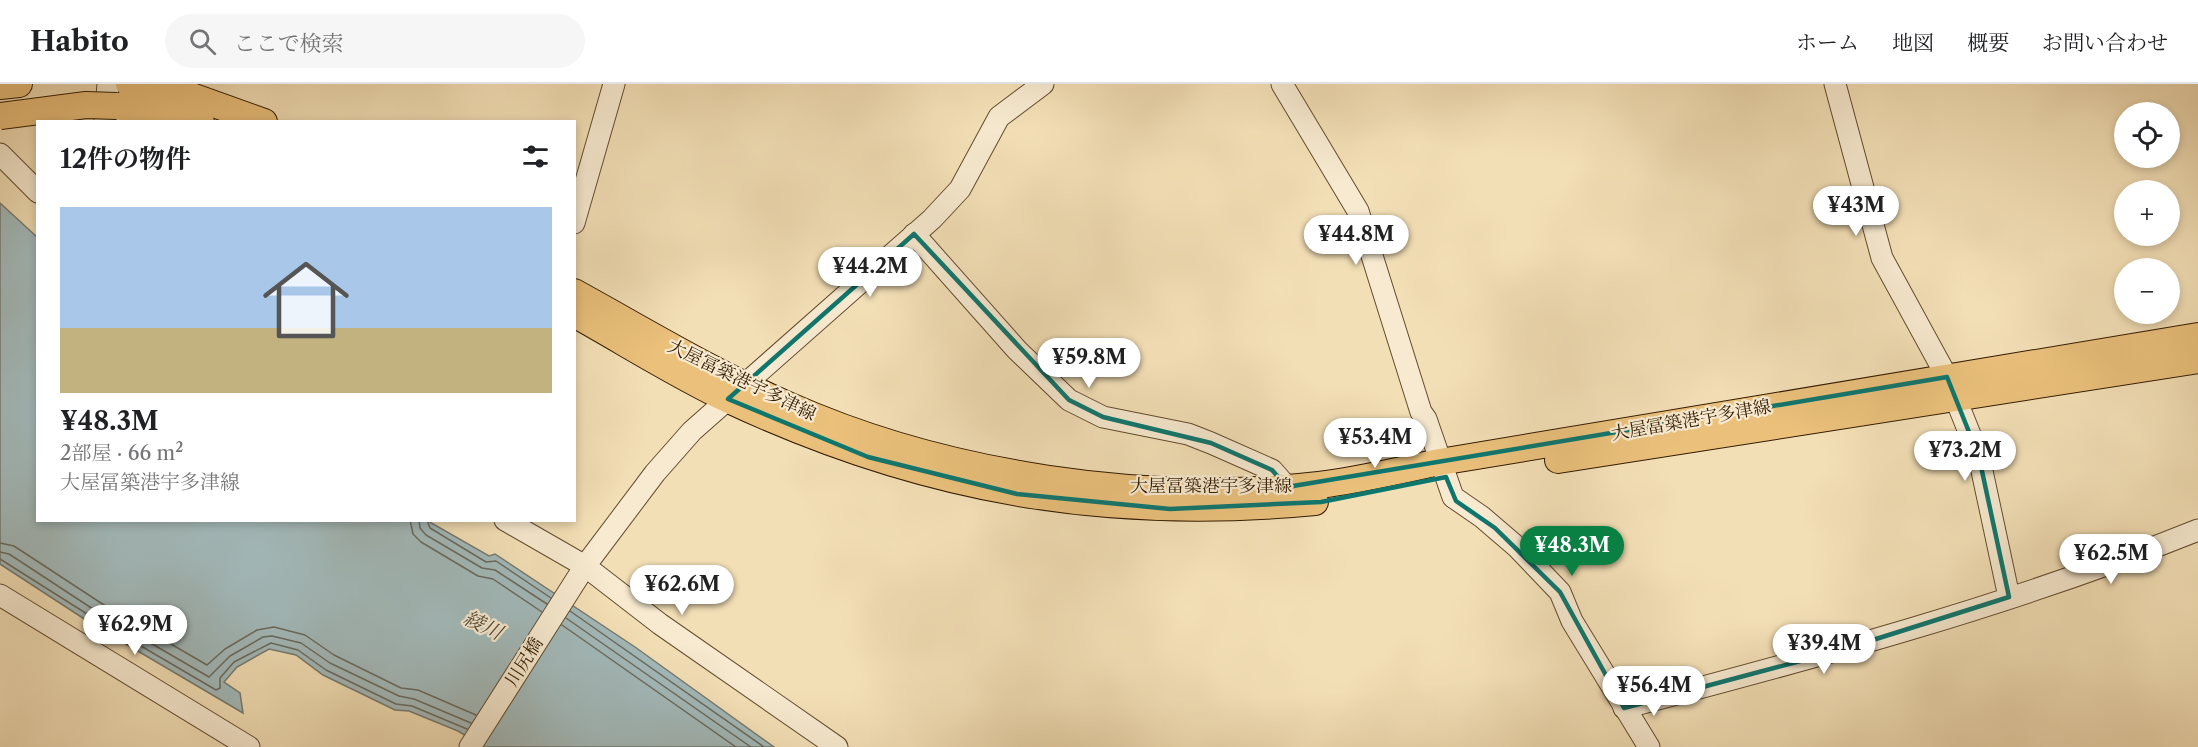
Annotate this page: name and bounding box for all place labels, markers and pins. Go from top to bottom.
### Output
pin: ¥43M [1820,186,1892,237]
pin: ¥44.8M [1307,215,1405,266]
pin: ¥44.2M [821,247,919,298]
pin: ¥59.8M [1040,338,1138,389]
pin: ¥53.4M [1326,418,1424,469]
pin: ¥73.2M [1916,431,2014,482]
pin: ¥48.3M [1523,526,1621,577]
pin: ¥62.5M [2062,534,2160,585]
pin: ¥62.6M [633,565,731,616]
pin: ¥62.9M [86,605,184,656]
pin: ¥39.4M [1775,624,1873,675]
pin: ¥56.4M [1605,666,1703,717]

